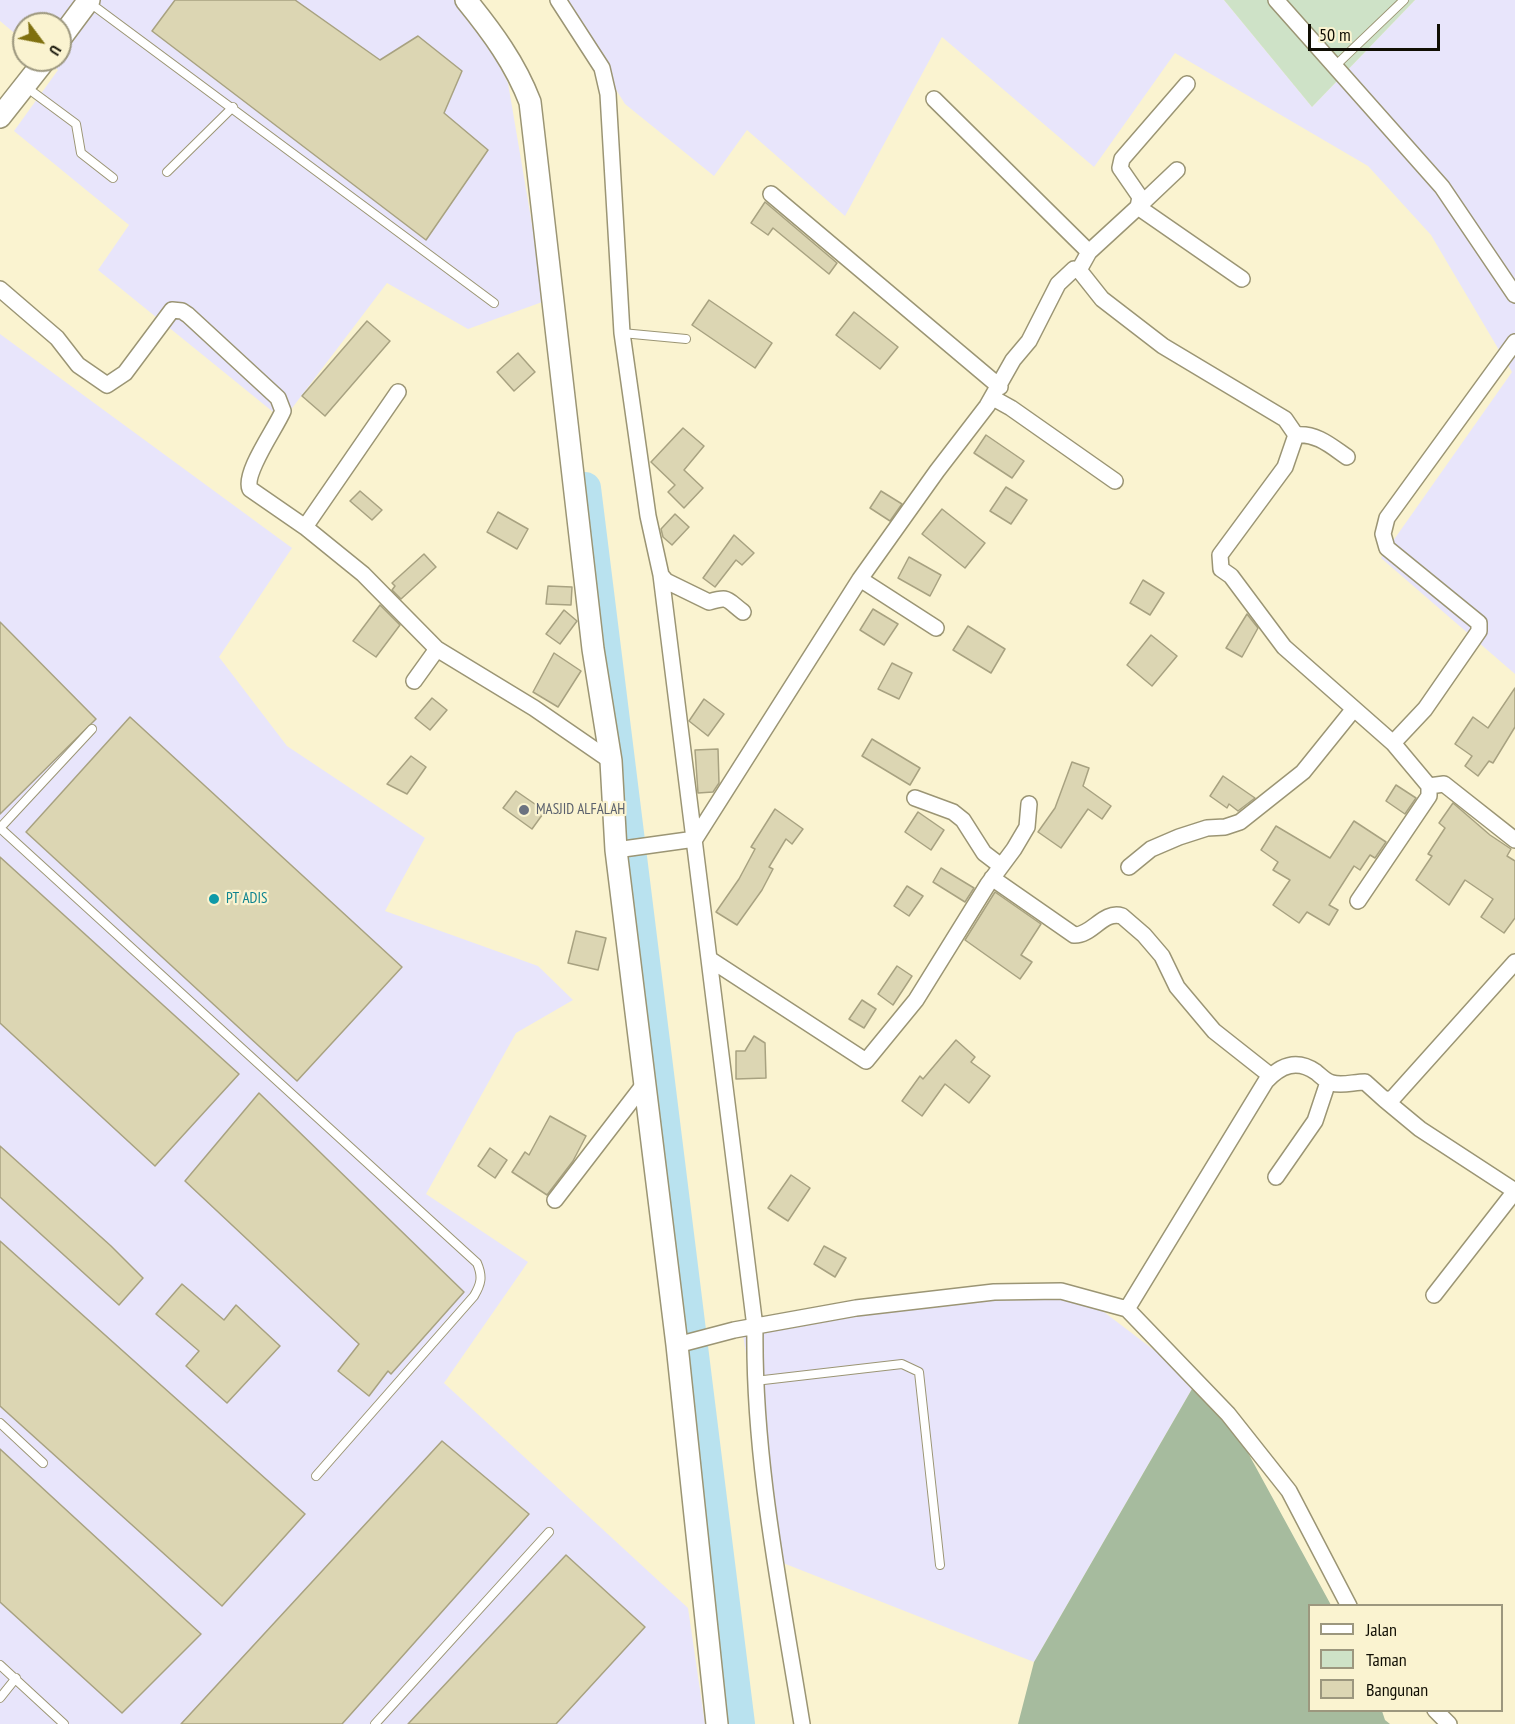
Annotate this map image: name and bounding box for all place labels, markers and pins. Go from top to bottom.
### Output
place label: MASJID ALFALAH [536,801,625,819]
marker: MASJID ALFALAH [517,803,531,817]
place label: PT ADIS [226,890,267,908]
marker: PT ADIS [207,892,221,906]

